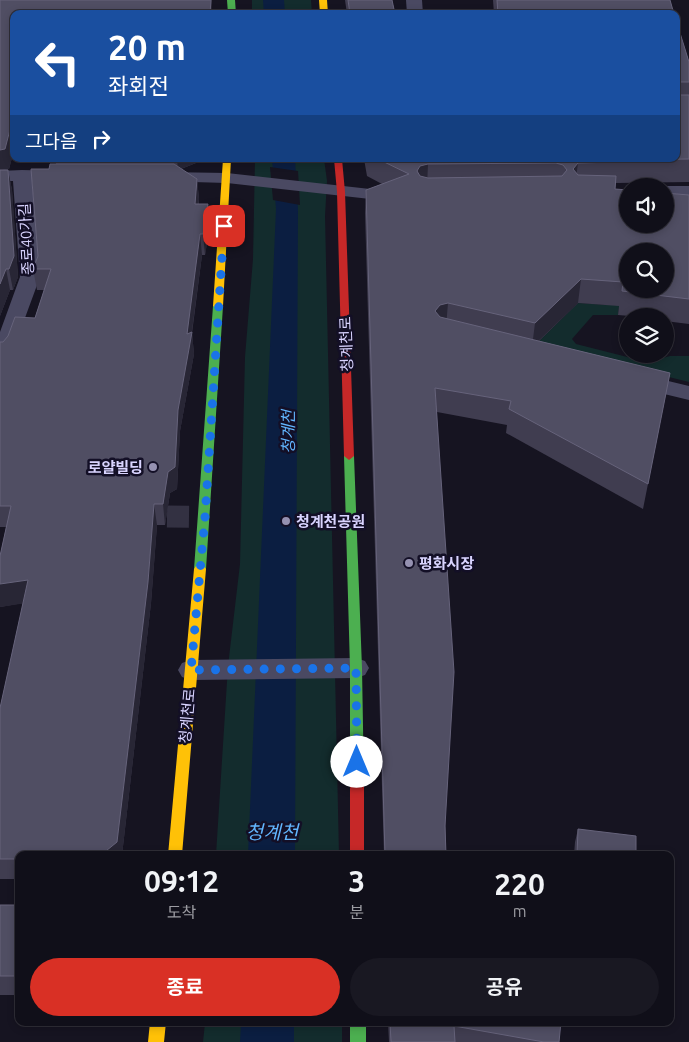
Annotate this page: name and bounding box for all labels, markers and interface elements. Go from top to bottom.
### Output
text: 20 m [108,27,186,67]
icon: left [25,30,90,95]
text: 좌회전 [108,73,169,98]
icon: right [87,125,115,153]
text: 그다음 [25,130,77,152]
map controls [619,178,674,363]
button: sound [619,178,674,233]
street label: 종로40가길 [16,203,36,275]
pin [203,205,245,247]
icon: arrive [210,212,238,240]
button: search [619,243,674,298]
button: layers [619,308,674,363]
street label: 청계천로 [337,316,355,372]
water label: 청계천 [279,408,297,454]
place label: 로얄빌딩 [88,459,143,476]
marker: 로얄빌딩 [147,461,159,473]
place label: 청계천공원 [296,513,365,530]
marker: 청계천공원 [280,515,292,527]
place label: 평화시장 [419,555,474,572]
marker: 평화시장 [403,557,415,569]
street label: 청계천로 [176,688,198,744]
position arrow [330,735,382,787]
water label: 청계천 [246,821,300,843]
text: 09:12 [144,864,219,898]
text: 3 [348,864,365,898]
text: 220 [494,867,545,901]
text: m [513,902,526,920]
text: 도착 [167,903,196,921]
text: 분 [349,903,364,921]
button: 종료 [30,958,340,1016]
button: 공유 [350,958,659,1016]

